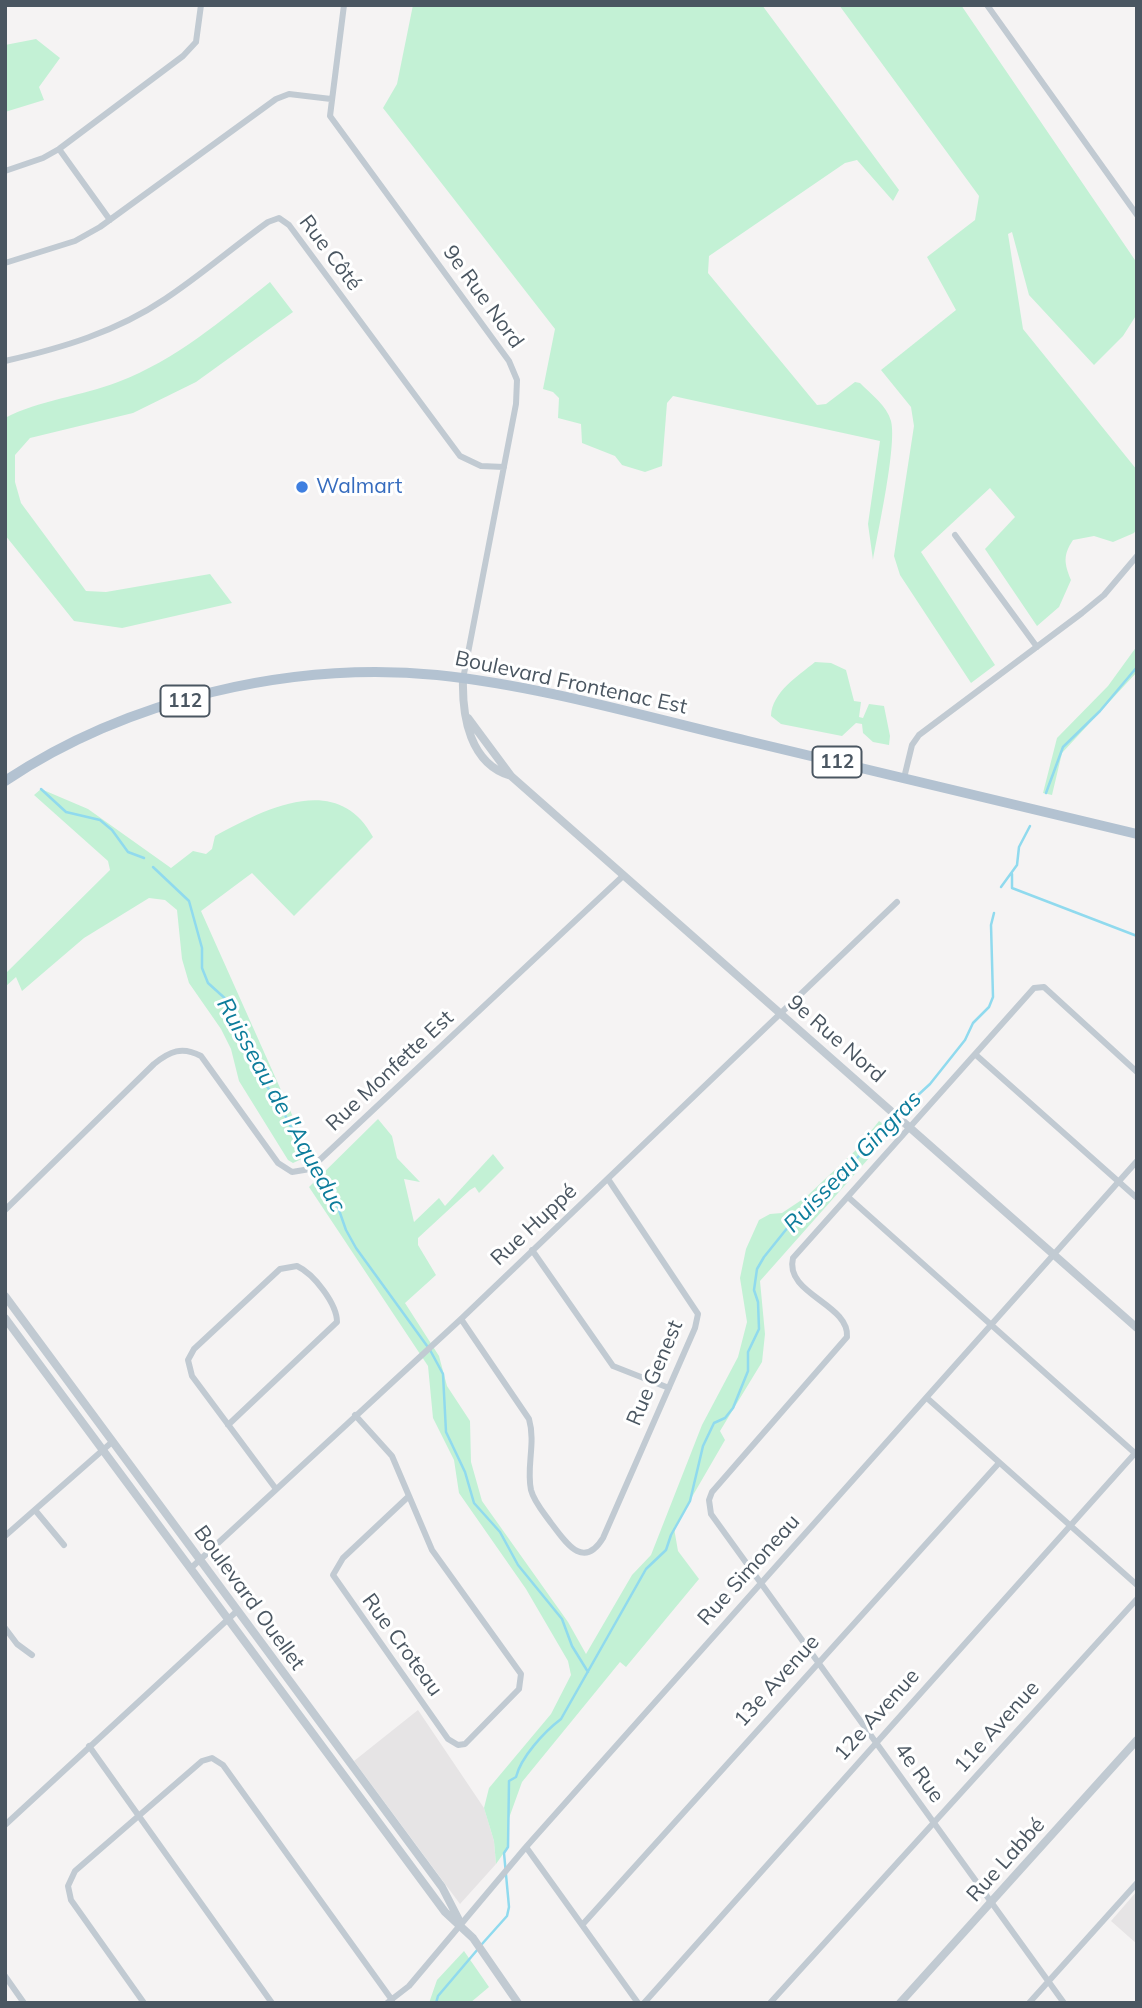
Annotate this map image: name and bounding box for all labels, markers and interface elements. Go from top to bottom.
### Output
street label: Rue Côté [294,210,366,296]
street label: 9e Rue Nord [437,241,529,353]
place label: Walmart [316,474,402,500]
marker: Walmart [294,479,310,495]
street label: Boulevard Frontenac Est [453,646,689,720]
road number: 112 [160,686,210,716]
road number: 112 [812,747,862,778]
street label: 9e Rue Nord [782,990,890,1088]
water label: Ruisseau de l'Aqueduc [211,993,351,1217]
street label: Rue Monfette Est [321,1005,459,1137]
water label: Ruisseau Gingras [778,1085,928,1239]
street label: Rue Huppé [486,1179,582,1271]
street label: Rue Genest [622,1317,688,1429]
street label: Rue Simoneau [693,1509,805,1631]
street label: Boulevard Ouellet [188,1521,310,1675]
street label: Rue Croteau [356,1589,448,1701]
street label: 13e Avenue [729,1630,825,1732]
street label: 12e Avenue [829,1664,925,1766]
street label: 11e Avenue [949,1676,1045,1778]
street label: 4e Rue [889,1738,949,1808]
street label: Rue Labbé [962,1813,1050,1907]

